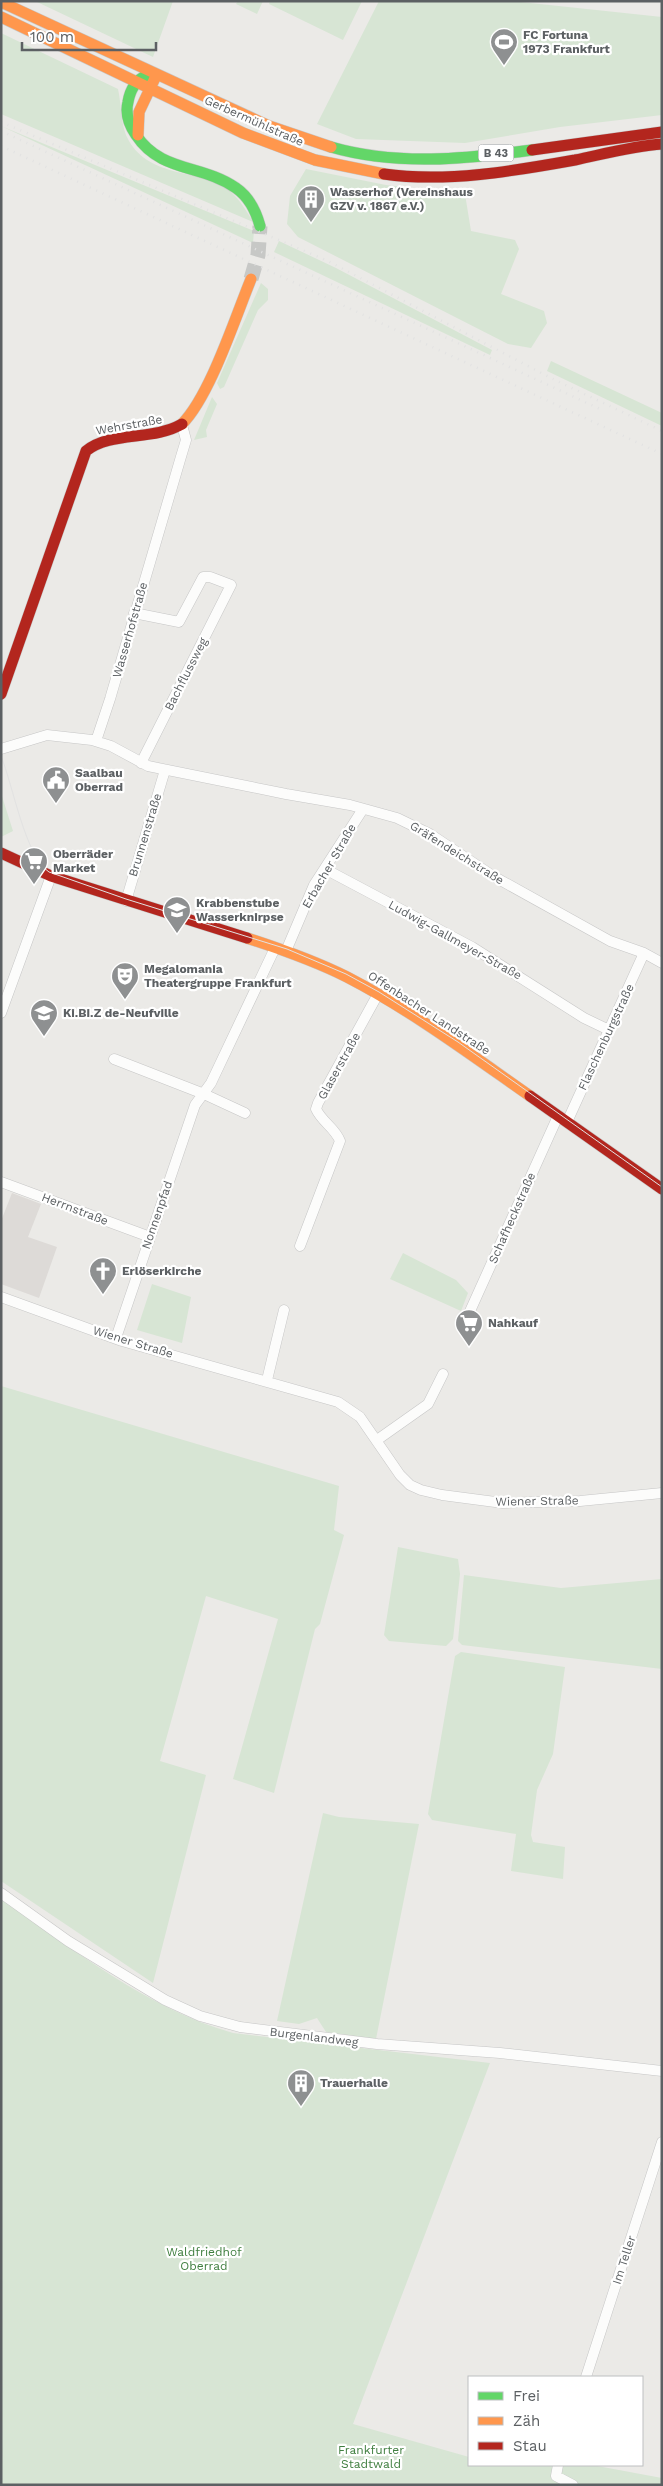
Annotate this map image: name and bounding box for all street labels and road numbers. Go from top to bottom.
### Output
street label: Gerbermühlstraße [202,93,306,149]
road number: B 43 [478,144,514,162]
street label: Wehrstraße [95,412,163,438]
street label: Wasserhofstraße [110,581,150,679]
street label: Bachflussweg [162,635,211,713]
street label: Brunnenstraße [126,792,164,878]
street label: Gräfendeichstraße [407,818,507,888]
street label: Erbacher Straße [299,821,359,911]
street label: Ludwig-Gallmeyer-Straße [386,897,524,983]
street label: Offenbacher Landstraße [365,968,493,1058]
street label: Flaschenburgstraße [575,982,637,1092]
street label: Glaserstraße [315,1030,363,1102]
street label: Schafheckstraße [486,1170,538,1266]
street label: Nonnenpfad [139,1179,175,1251]
street label: Herrnstraße [40,1190,110,1228]
street label: Wiener Straße [91,1323,175,1361]
street label: Wiener Straße [495,1493,579,1509]
street label: Burgenlandweg [269,2025,360,2049]
street label: Im Teller [610,2234,639,2286]

